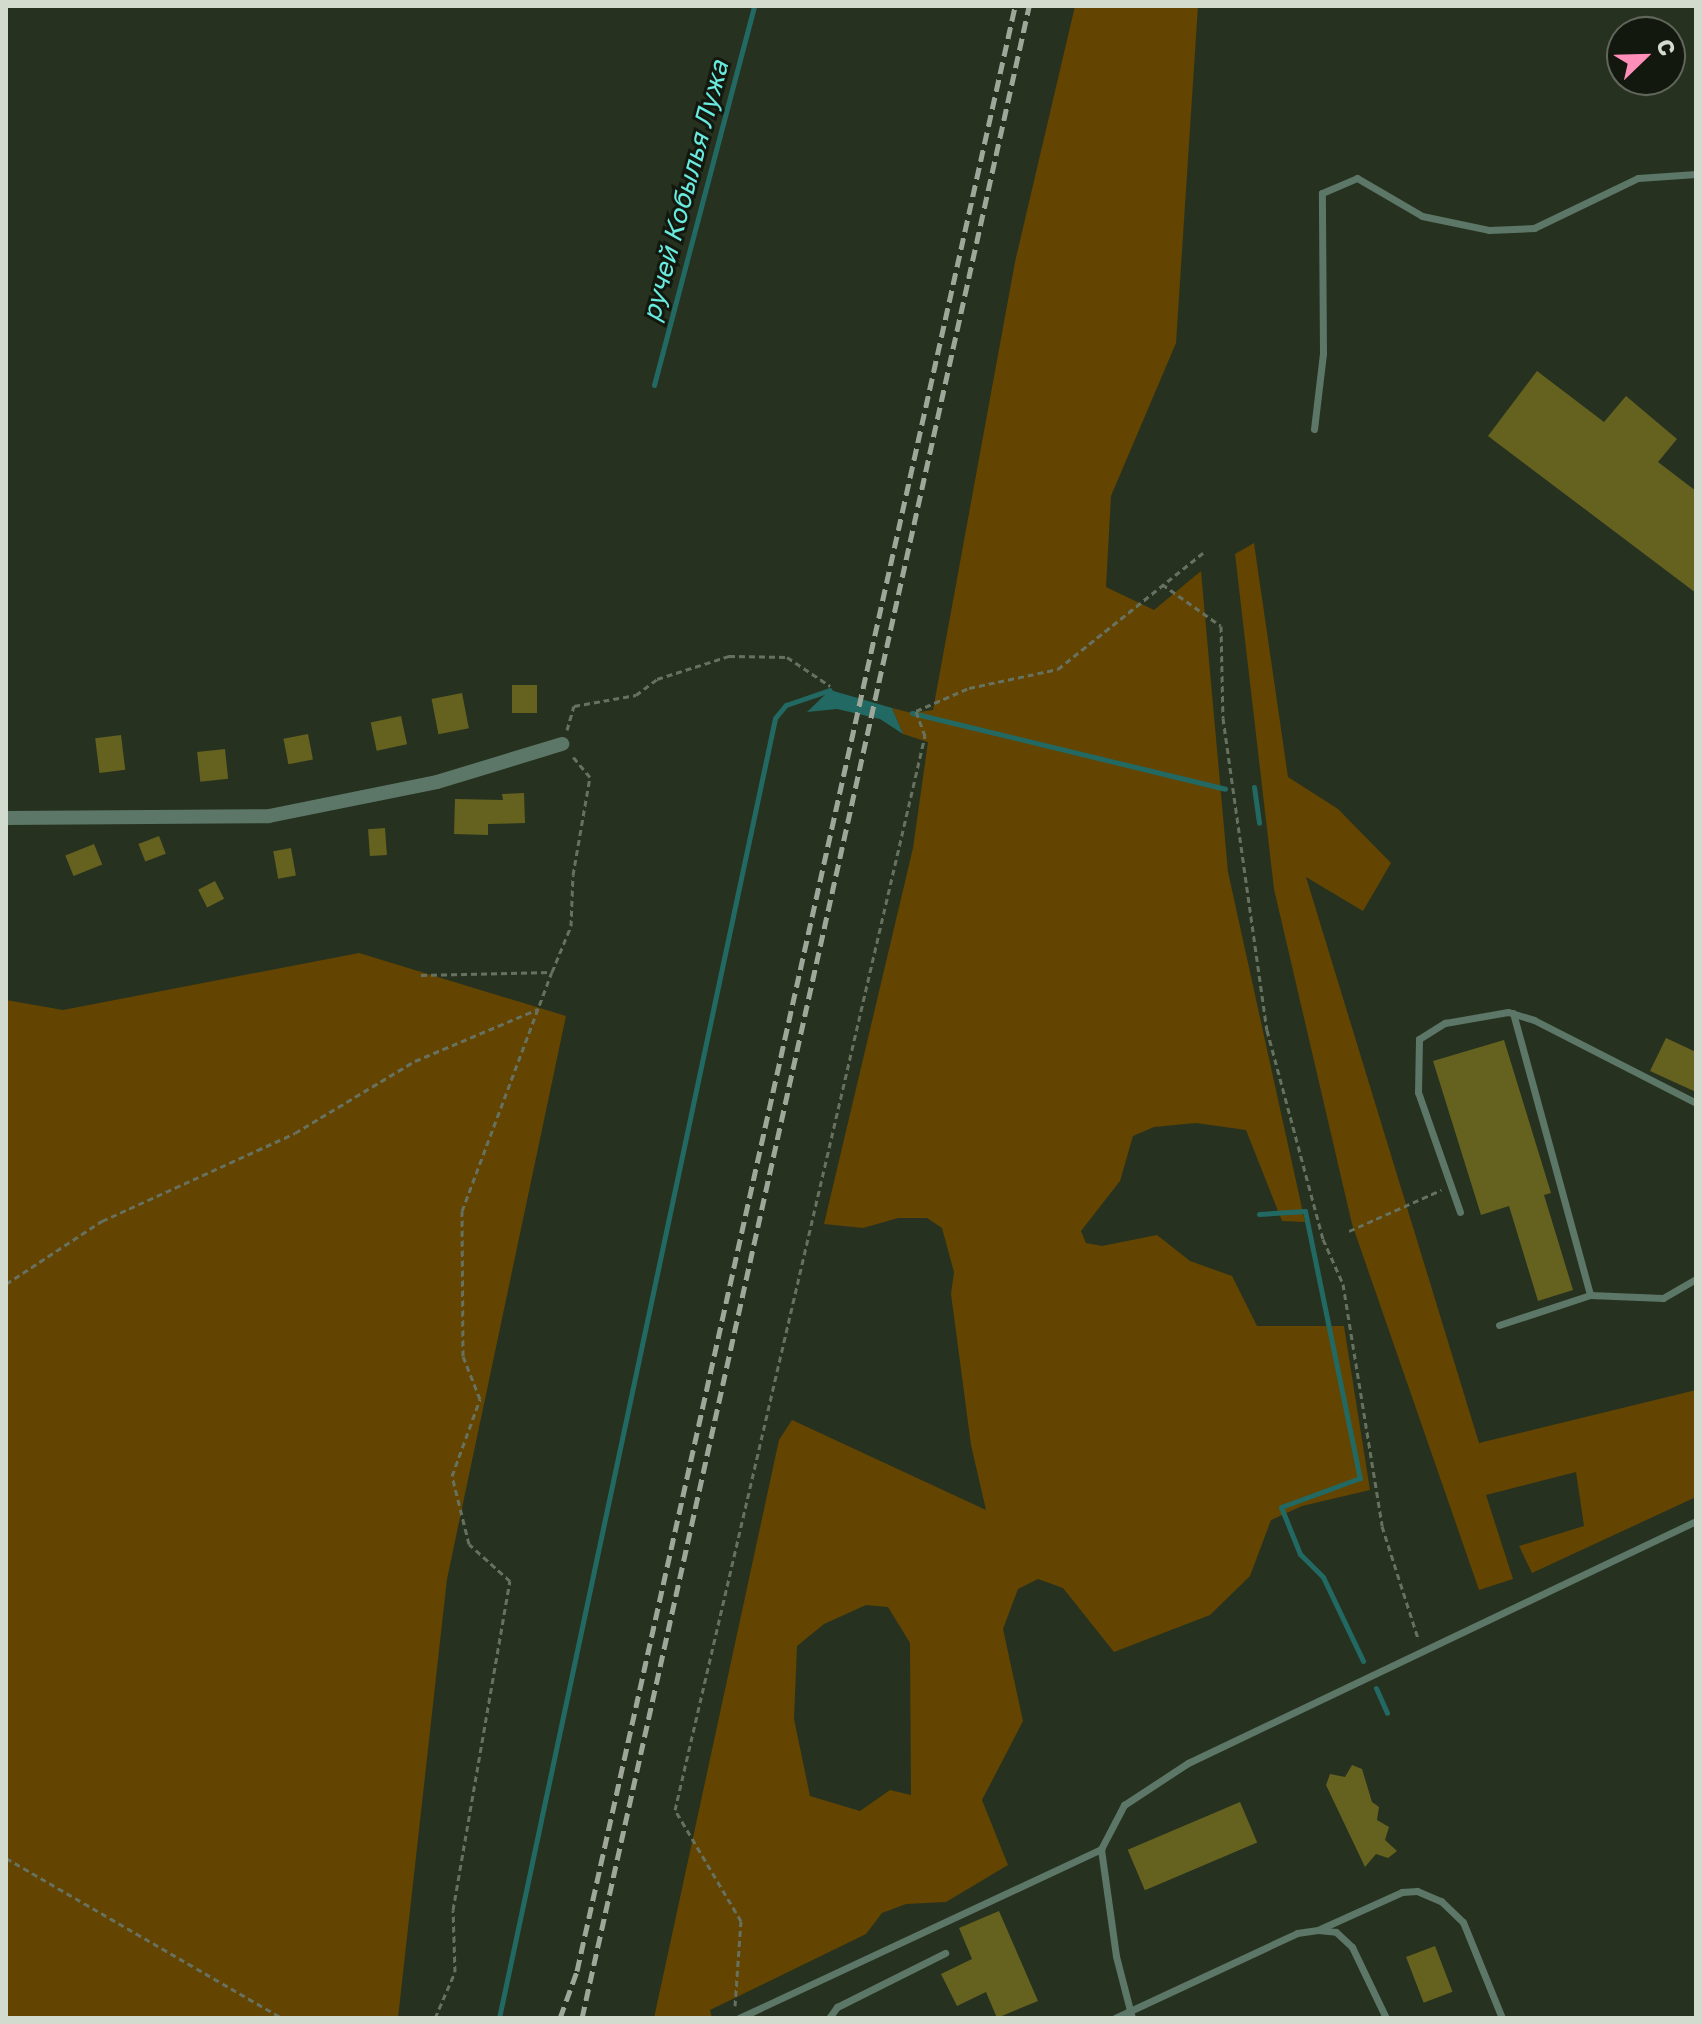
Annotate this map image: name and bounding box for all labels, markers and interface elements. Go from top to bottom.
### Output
north arrow [1606,16,1686,96]
text: С [1651,35,1682,60]
water label: ручей Кобылья Лужа [635,57,735,325]

